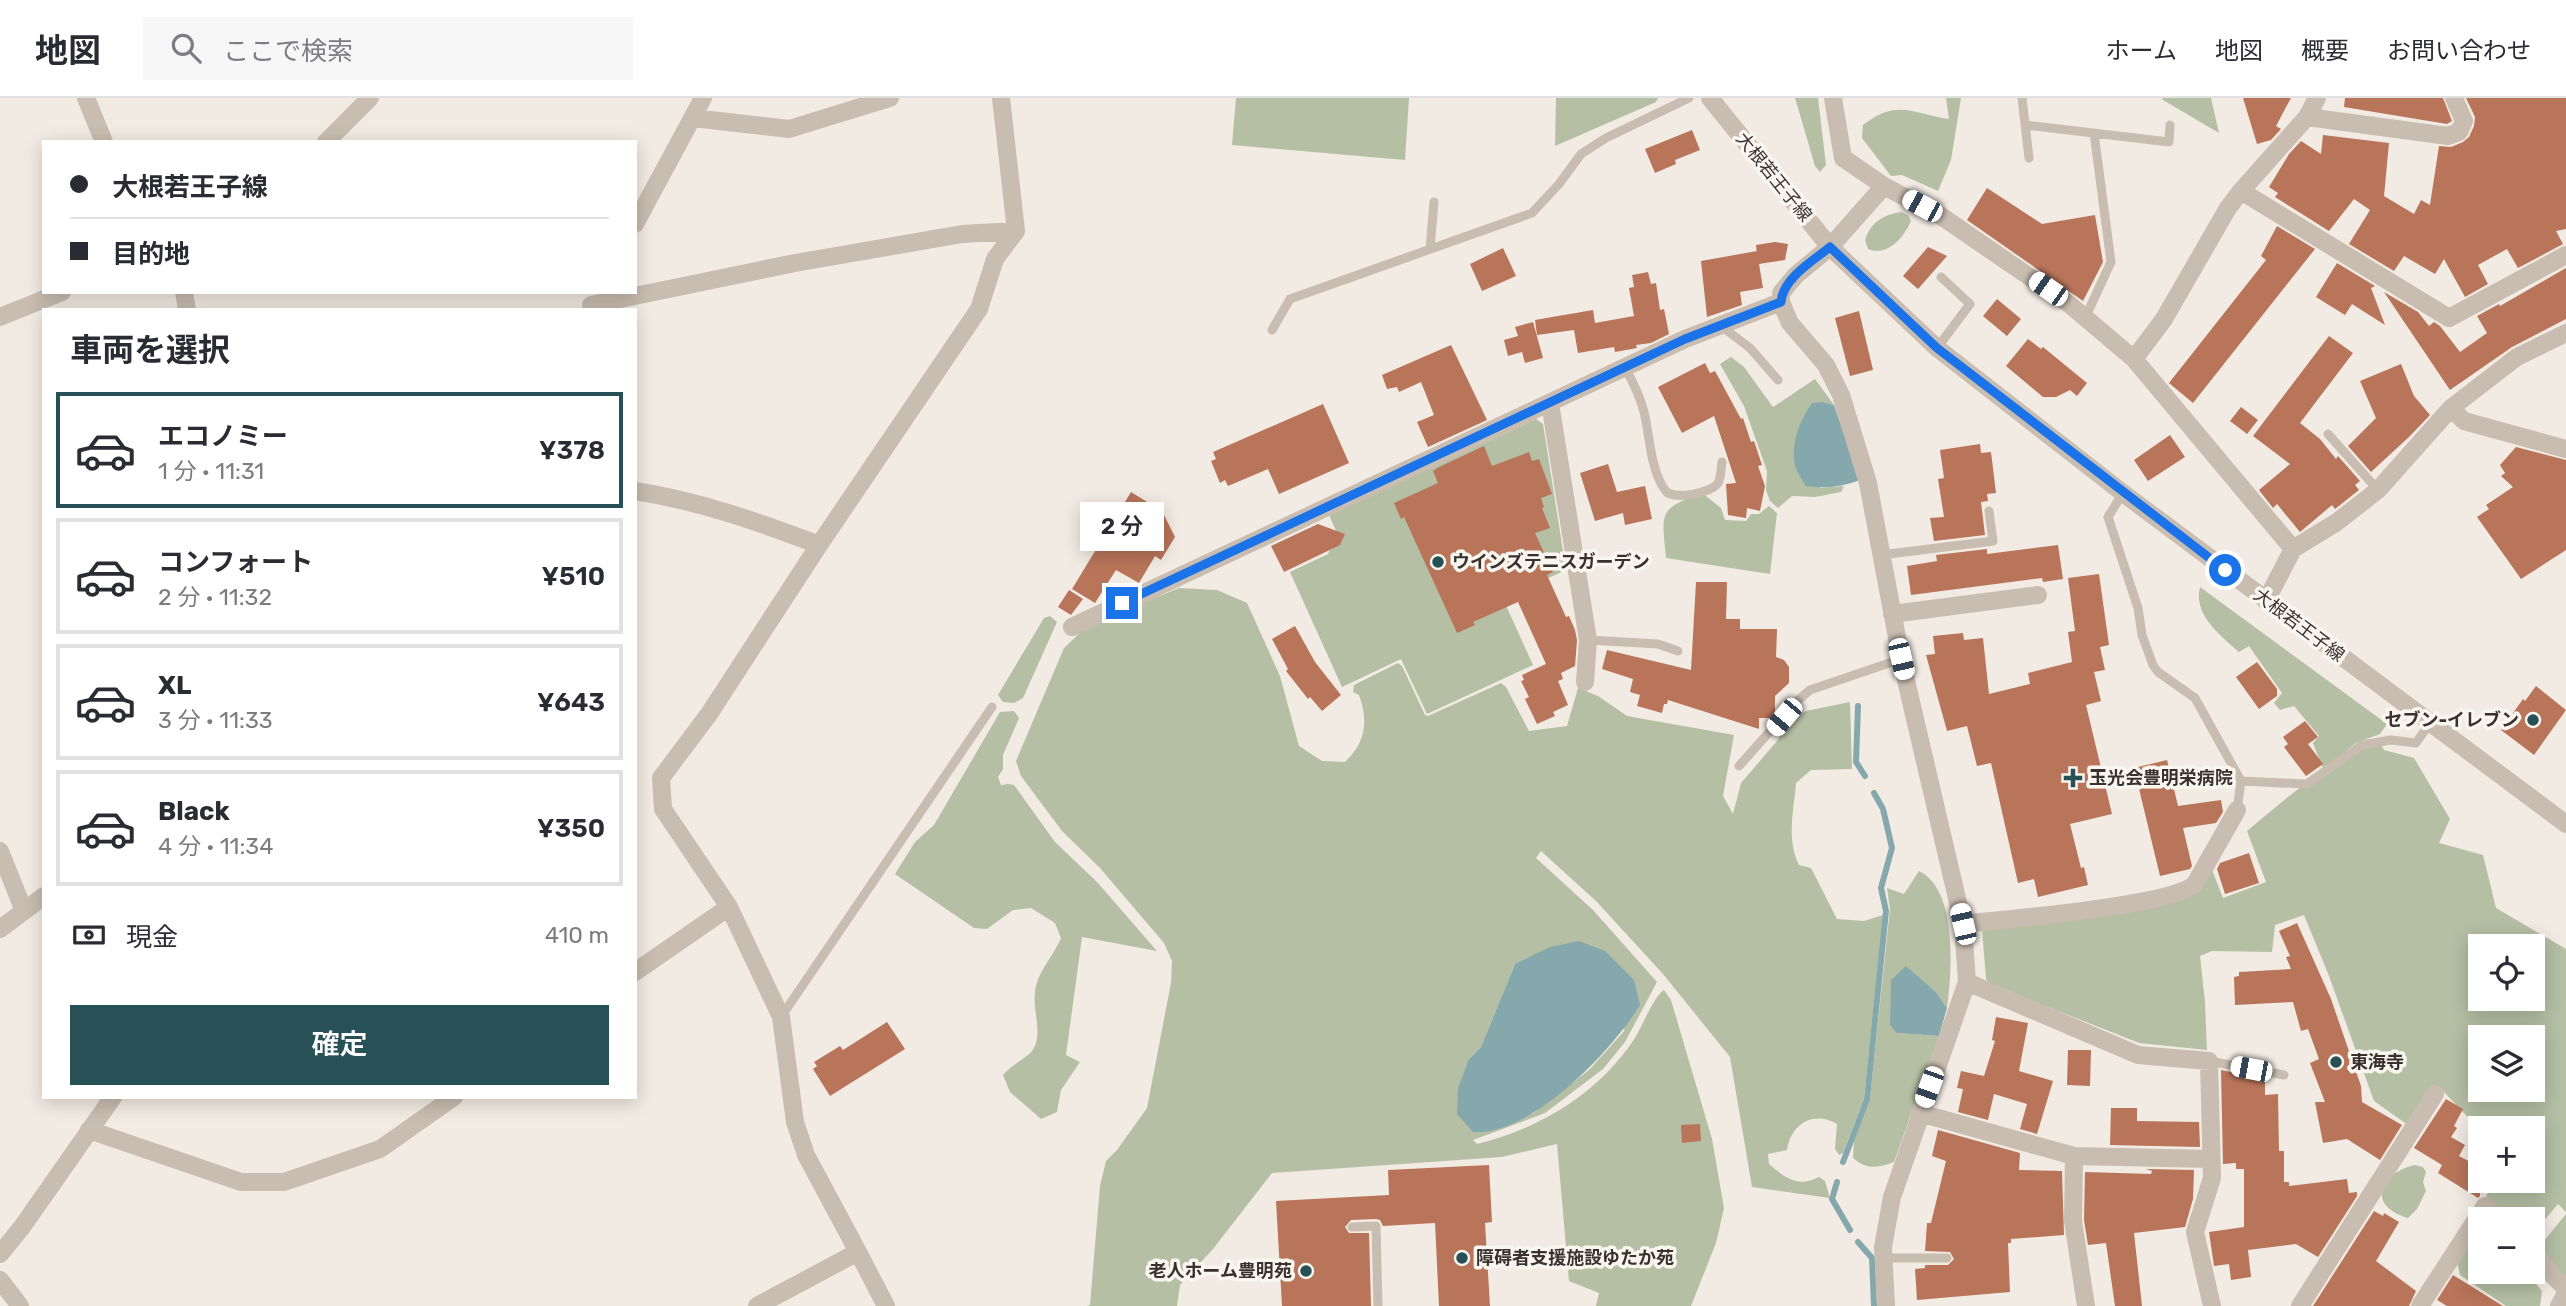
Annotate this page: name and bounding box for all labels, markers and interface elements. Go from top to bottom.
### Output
search box [143,17,633,80]
icon: search [167,29,205,67]
text: 地図 [35,31,101,70]
text: ここで検索 [223,36,353,67]
text: ホーム [2106,37,2177,65]
text: 地図 [2215,37,2263,65]
text: 概要 [2301,37,2349,65]
text: お問い合わせ [2387,37,2531,65]
street label: 大根若王子線 [1731,128,1817,226]
text: 大根若王子線 [112,172,268,203]
car [1899,187,1946,225]
text: 目的地 [112,239,190,270]
car [2025,268,2072,310]
text: 車両を選択 [70,331,230,369]
icon: car [74,419,137,482]
text: エコノミー [158,421,288,452]
text: ¥378 [539,435,605,466]
text: 1 分 · 11:31 [158,457,264,485]
callout: 2 分 [1080,502,1164,550]
text: 2 分 [1101,512,1143,540]
icon: car [74,545,137,608]
text: コンフォート [158,547,313,578]
place label: ウインズテニスガーデン [1452,551,1650,573]
marker: ウインズテニスガーデン [1430,554,1446,570]
route start [2209,554,2241,586]
text: ¥510 [542,561,605,592]
text: 2 分 · 11:32 [158,583,272,611]
street label: 大根若王子線 [2249,584,2349,666]
route end [1106,587,1138,619]
car [1887,636,1916,682]
text: XL [158,670,191,701]
icon: car [74,671,137,734]
text: ¥643 [537,687,605,718]
car [1763,694,1806,740]
text: 3 分 · 11:33 [158,706,273,734]
place label: セブン-イレブン [2384,709,2519,731]
marker: セブン-イレブン [2525,712,2541,728]
place label: 玉光会豊明栄病院 [2089,767,2233,789]
marker: 玉光会豊明栄病院 [2063,768,2083,788]
text: Black [158,796,230,827]
icon: car [74,797,137,860]
text: ¥350 [537,813,605,844]
text: 4 分 · 11:34 [158,832,273,860]
car [1949,901,1978,947]
icon: cash [70,916,108,954]
text: 410 m [545,921,609,949]
text: 現金 [126,922,178,953]
map controls [2468,934,2545,1284]
button: locate [2468,934,2545,1011]
button: 確定 [70,1005,609,1085]
button: layers [2468,1025,2545,1102]
place label: 東海寺 [2350,1051,2404,1073]
marker: 東海寺 [2328,1054,2344,1070]
car [2229,1055,2274,1083]
car [1912,1064,1947,1110]
button: + [2468,1116,2545,1193]
button: − [2468,1207,2545,1284]
place label: 障碍者支援施設ゆたか苑 [1476,1247,1674,1269]
marker: 障碍者支援施設ゆたか苑 [1454,1250,1470,1266]
place label: 老人ホーム豊明苑 [1149,1260,1292,1282]
marker: 老人ホーム豊明苑 [1298,1263,1314,1279]

